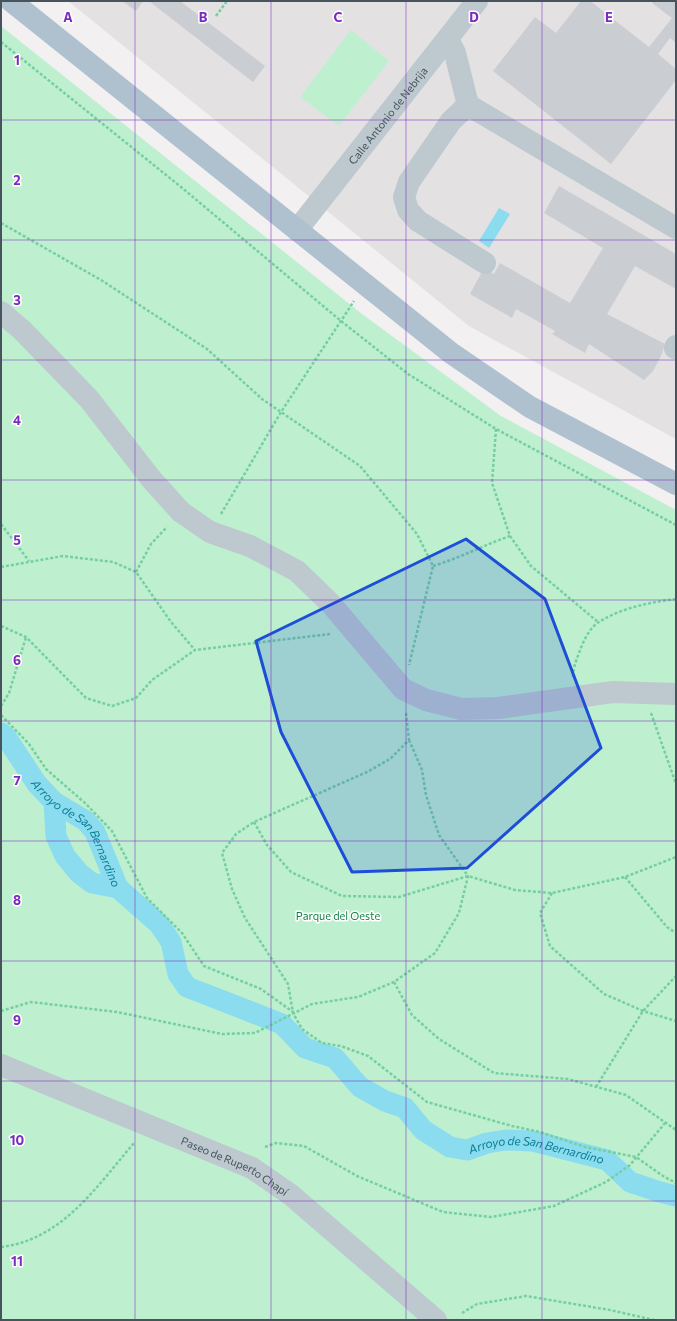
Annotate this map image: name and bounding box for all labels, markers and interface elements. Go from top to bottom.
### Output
text: A [63,9,73,25]
text: B [199,9,208,25]
text: C [334,9,343,25]
text: D [469,9,479,25]
text: E [605,9,613,25]
text: 1 [14,52,20,68]
street label: Calle Antonio de Nebrija [345,64,430,167]
text: 2 [13,172,21,188]
text: 3 [13,292,21,308]
text: 4 [13,412,21,428]
text: 5 [13,532,21,548]
text: 6 [13,652,21,668]
text: 7 [13,772,21,788]
water label: Arroyo de San Bernardino [28,776,124,889]
text: 8 [13,892,21,908]
park label: Parque del Oeste [296,909,380,922]
text: 9 [13,1012,21,1028]
text: 10 [10,1132,25,1148]
street label: Paseo de Ruperto Chapí [180,1133,292,1199]
water label: Arroyo de San Bernardino [465,1133,606,1166]
text: 11 [11,1253,23,1269]

